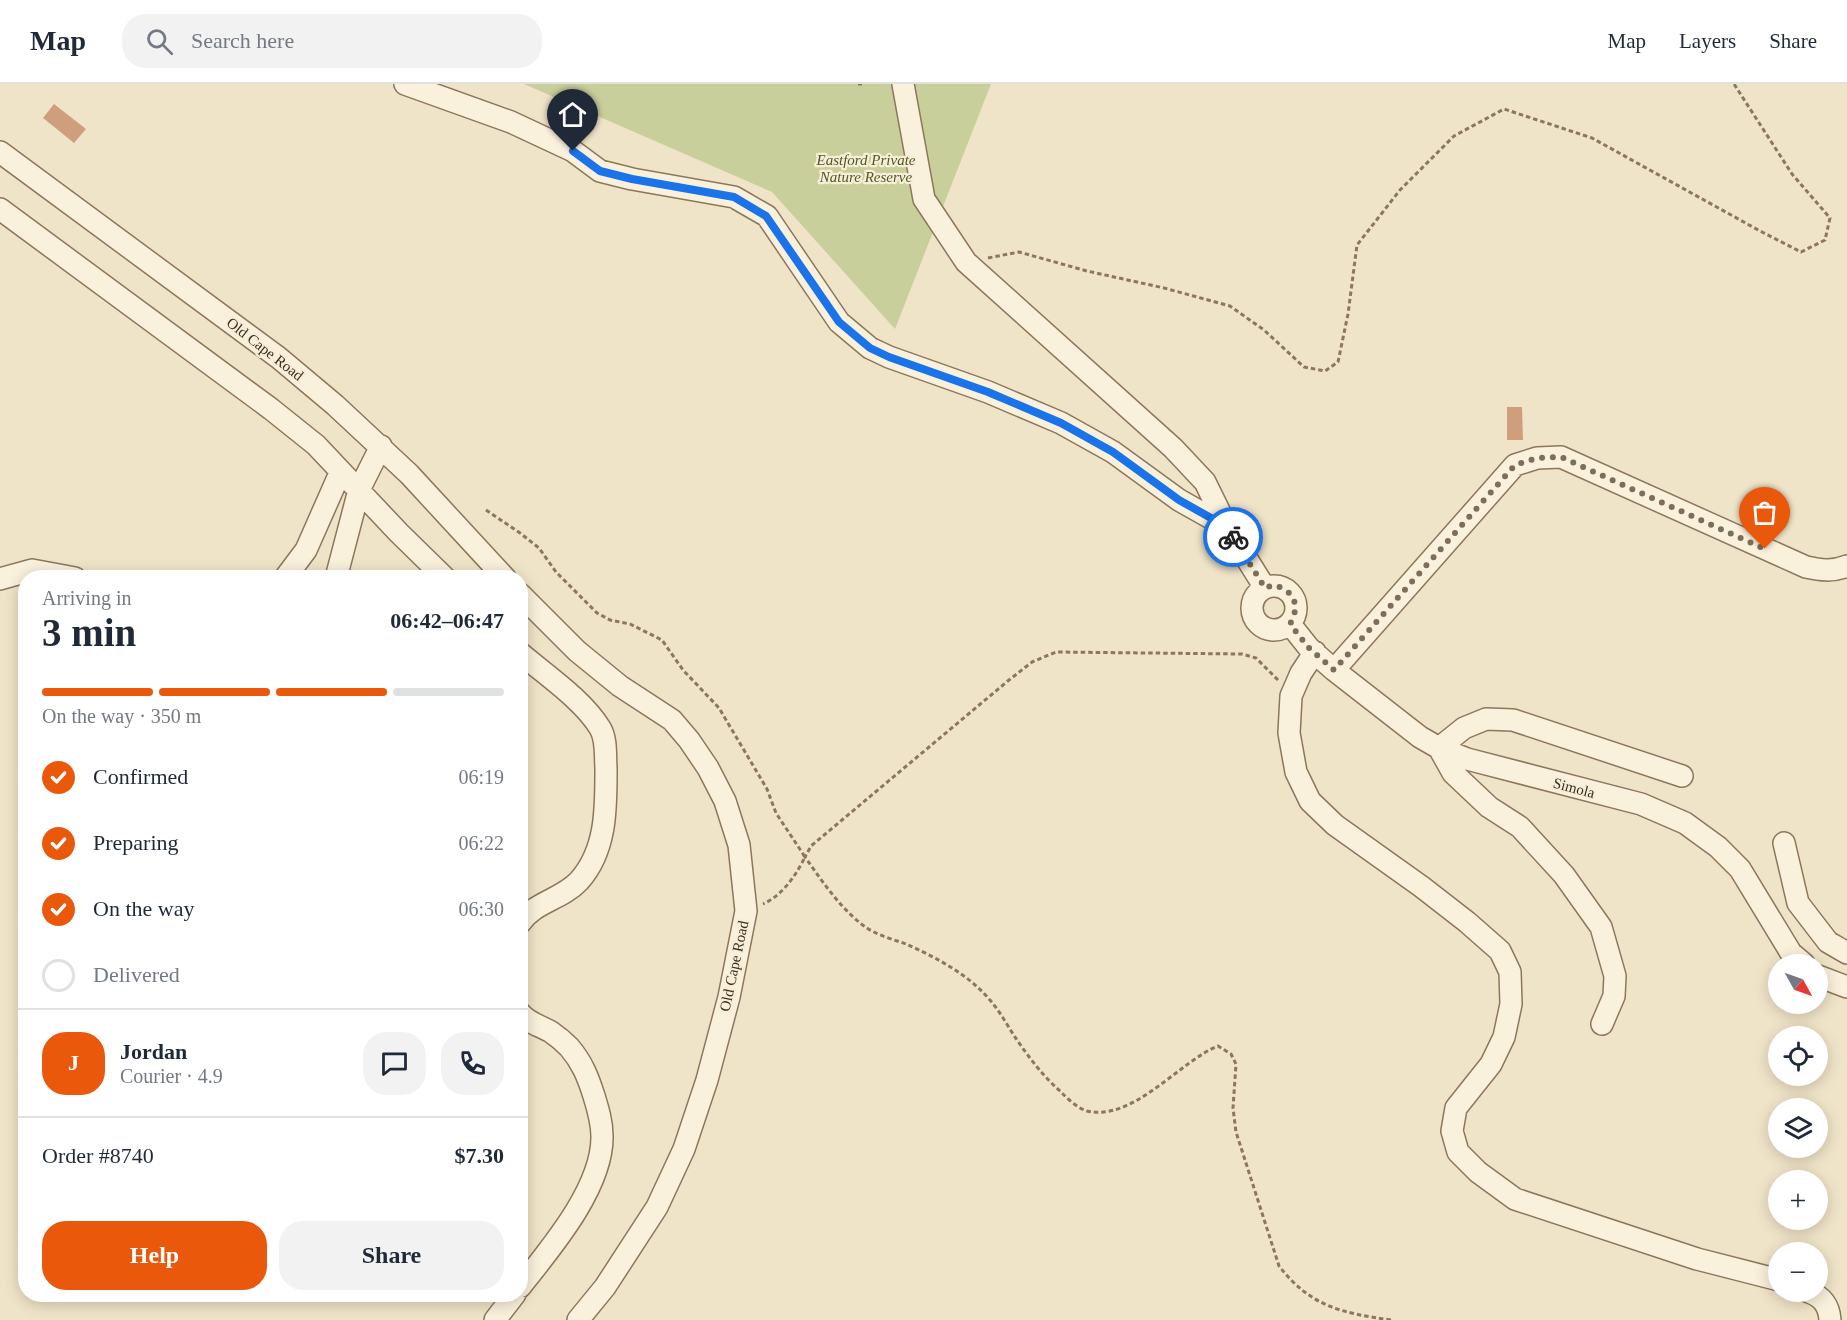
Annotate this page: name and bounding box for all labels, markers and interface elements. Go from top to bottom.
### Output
search box [122,14,542,68]
text: Map [30,25,86,56]
icon: search [143,25,176,58]
text: Search here [191,28,294,53]
text: Map [1608,29,1646,53]
text: Layers [1679,29,1736,53]
text: Share [1769,29,1817,53]
pin [547,89,598,151]
icon: home [556,98,589,131]
park label: Eastford Private Nature Reserve [815,152,916,185]
street label: Old Cape Road [224,314,307,384]
pin [1739,487,1790,549]
icon: bag [1748,496,1781,529]
courier [1203,507,1263,567]
icon: bike [1217,521,1250,554]
text: Arriving in [42,587,131,609]
text: 06:42–06:47 [390,608,504,633]
text: 3 min [42,611,136,654]
text: On the way · 350 m [42,705,201,727]
icon: check [42,761,75,794]
text: Confirmed [93,764,188,789]
text: 06:19 [458,766,504,788]
street label: Simola [1551,775,1597,801]
icon: check [42,827,75,860]
text: Preparing [93,830,179,855]
text: 06:22 [458,832,504,854]
icon: check [42,893,75,926]
text: On the way [93,896,194,921]
text: 06:30 [458,898,504,920]
street label: Old Cape Road [717,919,752,1013]
north arrow [1768,954,1828,1014]
map controls [1768,954,1828,1302]
text: Delivered [93,962,180,987]
button: locate [1768,1026,1828,1086]
button: chat [363,1032,426,1095]
button: phone [441,1032,504,1095]
text: Jordan [120,1039,187,1064]
text: J [68,1050,79,1075]
text: Courier · 4.9 [120,1065,223,1087]
button: layers [1768,1098,1828,1158]
text: Order #8740 [42,1143,154,1168]
text: $7.30 [455,1143,504,1168]
button: + [1768,1170,1828,1230]
button: Help [42,1221,267,1290]
button: Share [279,1221,504,1290]
button: − [1768,1242,1828,1302]

